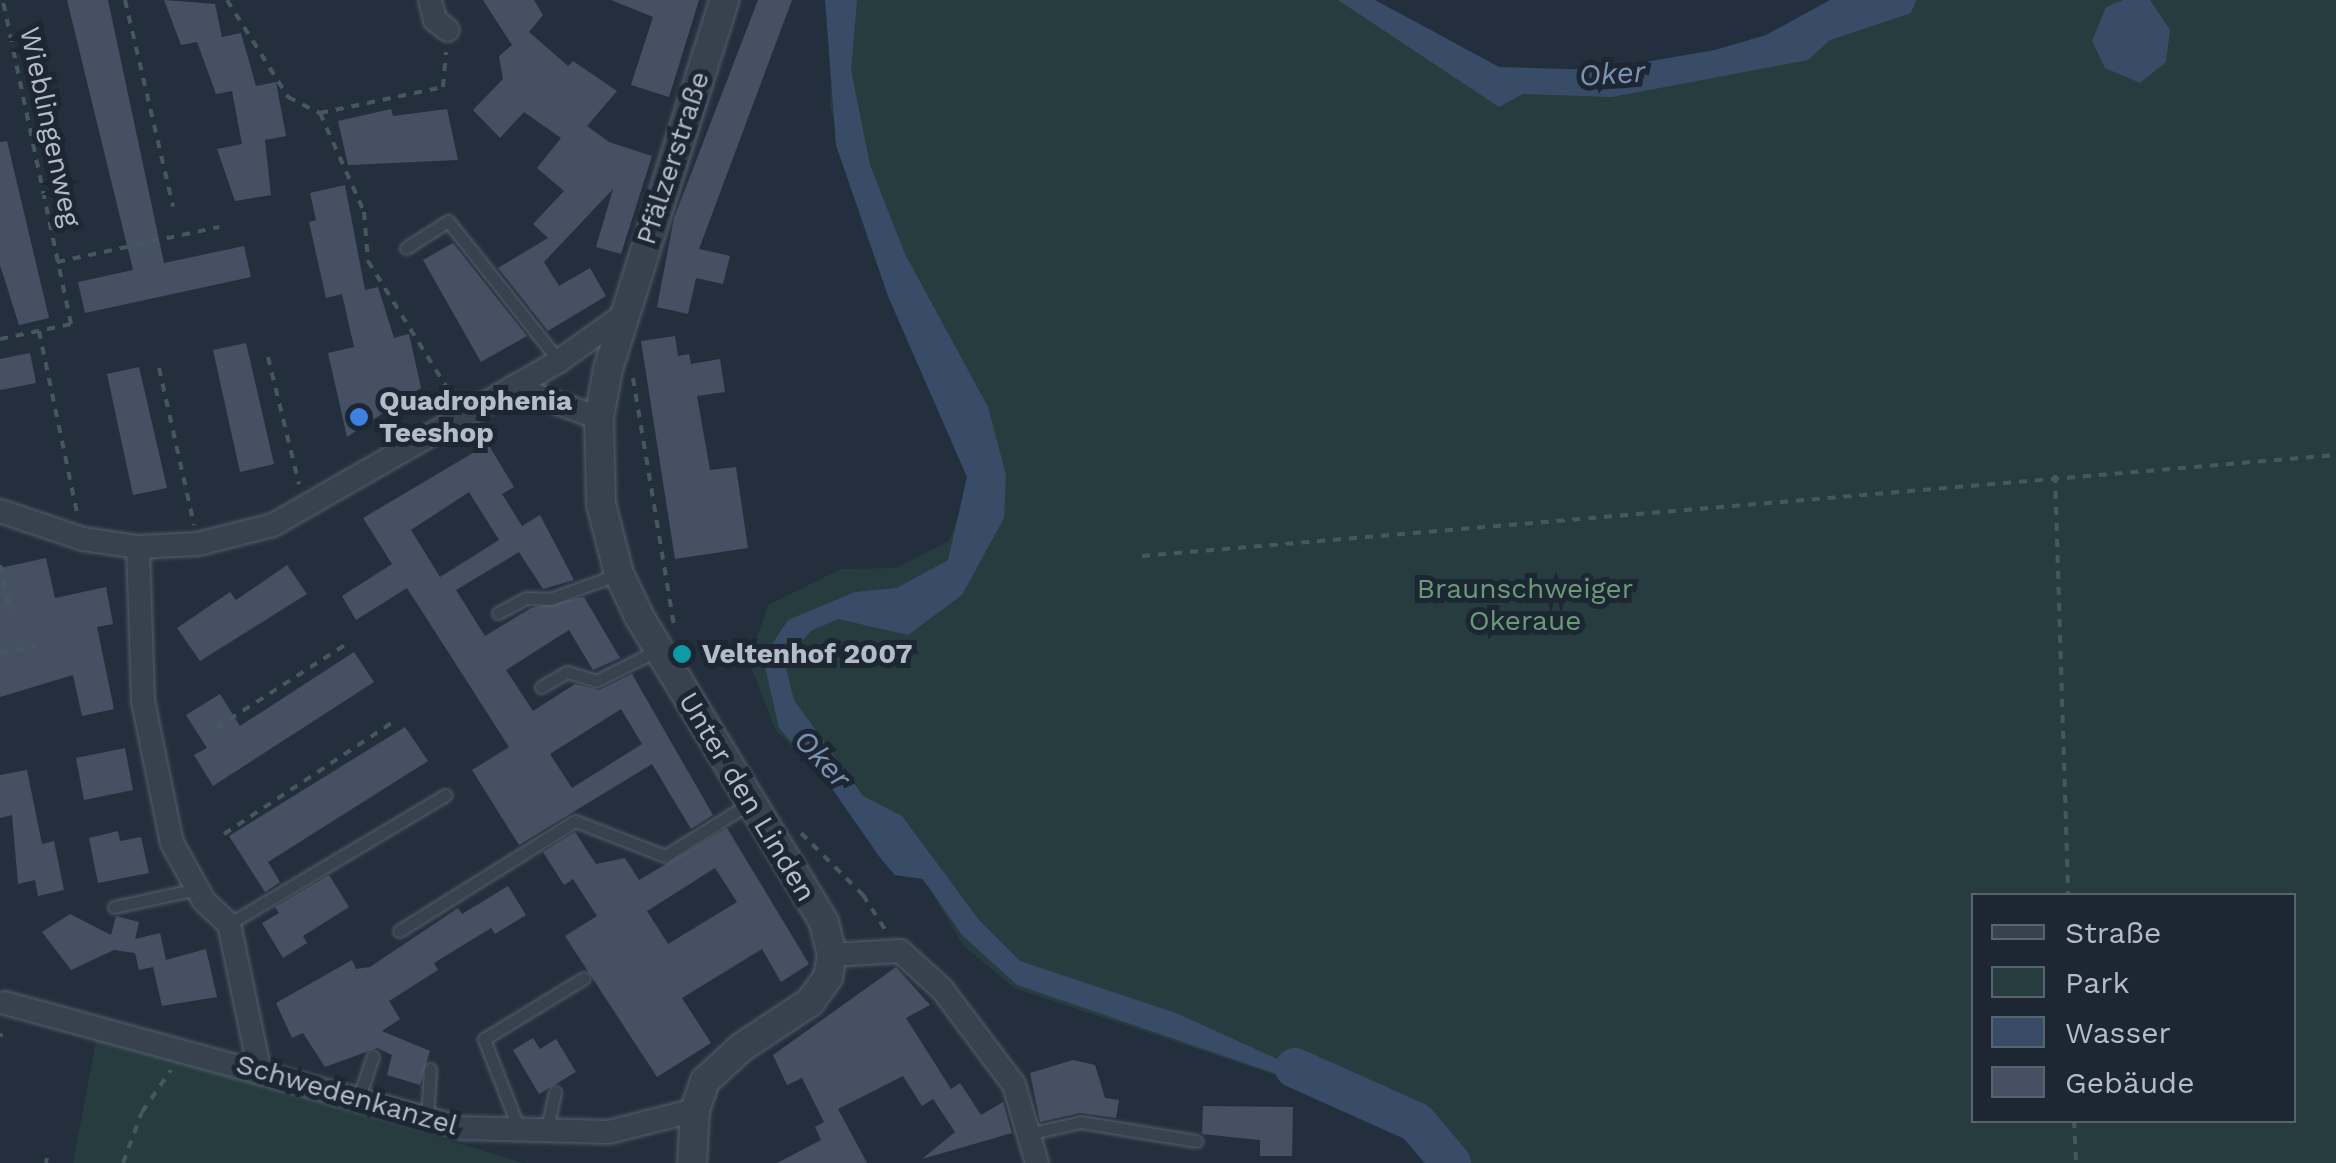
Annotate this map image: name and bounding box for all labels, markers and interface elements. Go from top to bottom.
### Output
street label: Wieblingenweg [12,24,88,230]
water label: Oker [1578,54,1646,94]
street label: Pfälzerstraße [629,67,717,249]
place label: Quadrophenia Teeshop [379,384,572,450]
marker: Quadrophenia Teeshop [348,406,370,428]
park label: Braunschweiger Okeraue [1417,572,1633,638]
place label: Veltenhof 2007 [702,637,913,671]
marker: Veltenhof 2007 [671,643,693,665]
street label: Unter den Linden [671,686,823,908]
water label: Oker [786,722,858,796]
legend [1971,893,2296,1123]
text: Straße [2065,915,2161,950]
text: Park [2065,965,2130,1000]
text: Wasser [2065,1015,2171,1050]
street label: Schwedenkanzel [232,1047,462,1143]
text: Gebäude [2065,1065,2194,1100]

